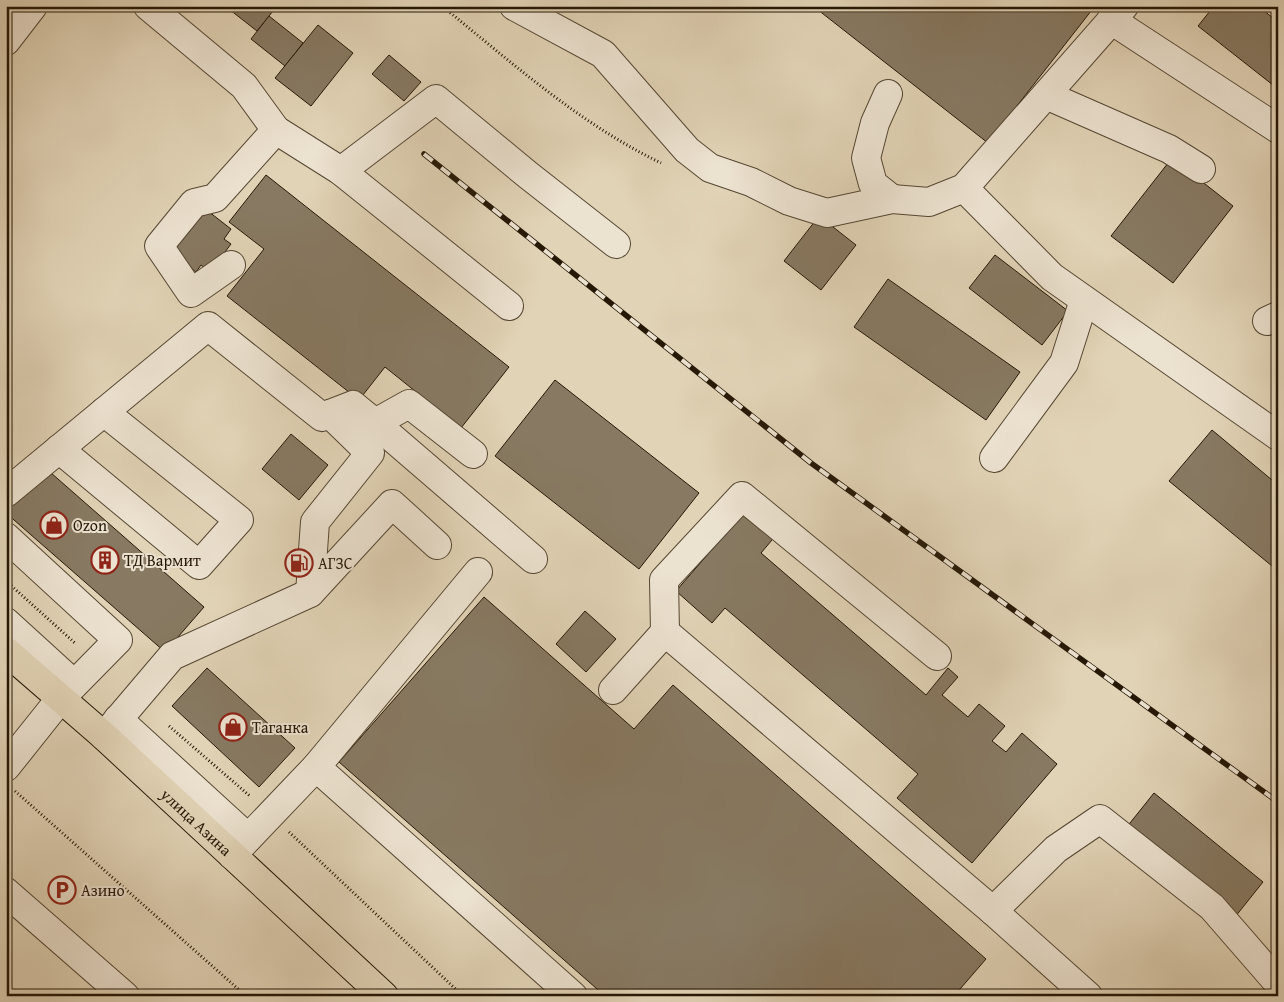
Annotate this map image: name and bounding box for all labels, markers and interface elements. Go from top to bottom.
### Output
shop icon: Ozon [39,510,69,540]
place label: Ozon [73,513,107,537]
building icon: ТД Вармит [90,545,120,575]
place label: ТД Вармит [124,548,201,572]
fuel station icon: АГЗС [284,548,314,578]
place label: АГЗС [318,551,353,575]
shop icon: Таганка [218,712,248,742]
place label: Таганка [252,715,309,739]
street label: улица Азина [155,782,238,862]
parking icon: Азино [47,875,77,905]
place label: Азино [81,878,125,902]

